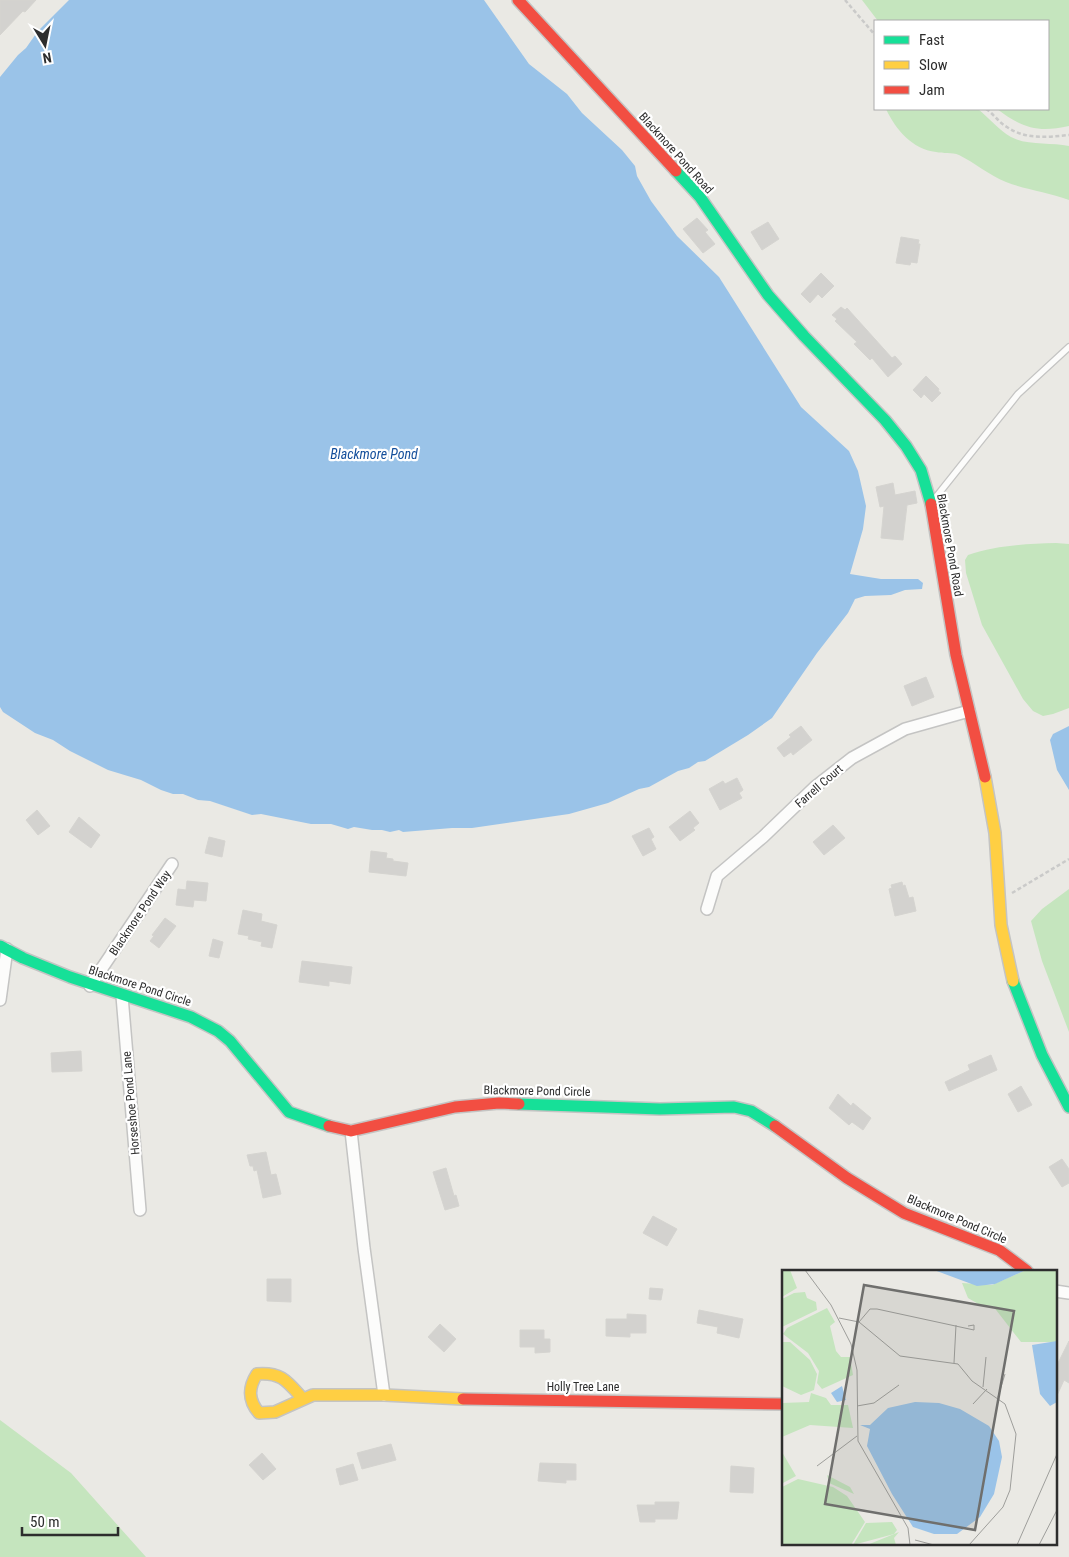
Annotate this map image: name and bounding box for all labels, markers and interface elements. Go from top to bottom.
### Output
north arrow [20,20,70,70]
legend [874,20,1049,110]
text: Fast [919,31,944,49]
text: N [42,49,53,66]
text: Slow [919,56,948,74]
text: Jam [919,81,945,99]
street label: Blackmore Pond Road [636,110,716,196]
water label: Blackmore Pond [330,446,418,462]
street label: Blackmore Pond Road [934,492,966,598]
street label: Farrell Court [792,761,846,810]
street label: Blackmore Pond Way [106,868,174,958]
street label: Blackmore Pond Circle [87,963,193,1009]
street label: Horseshoe Pond Lane [119,1050,143,1155]
street label: Blackmore Pond Circle [483,1083,591,1099]
street label: Blackmore Pond Circle [905,1192,1009,1247]
inset map [782,1270,1056,1544]
street label: Holly Tree Lane [547,1380,620,1394]
scale bar [22,1504,119,1536]
text: 50 m [30,1513,60,1531]

